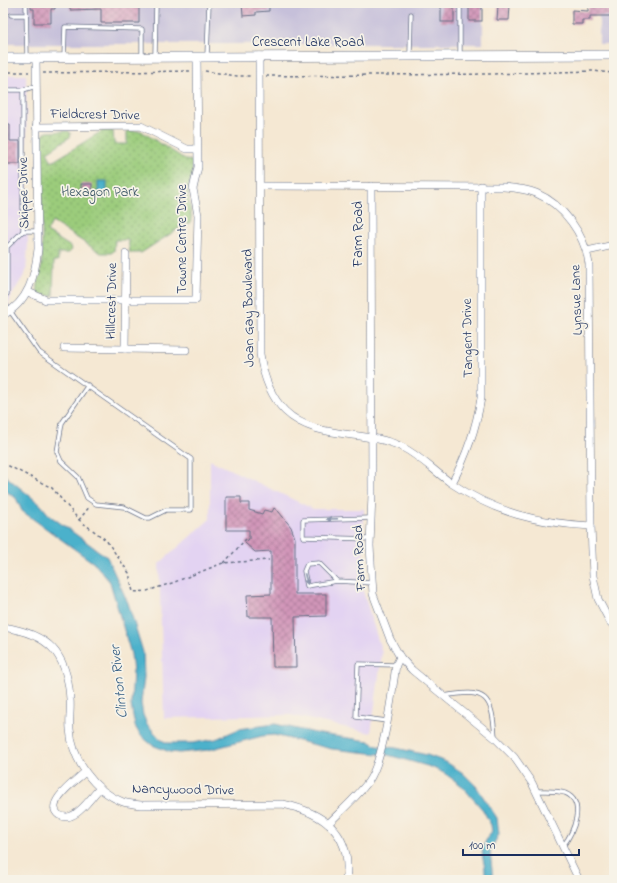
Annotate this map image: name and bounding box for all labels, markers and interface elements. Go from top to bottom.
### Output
street label: Crescent Lake Road [252,32,364,53]
street label: Fieldcrest Drive [49,104,141,126]
street label: Skippe Drive [13,156,35,229]
park label: Hexagon Park [61,182,140,204]
street label: Towne Centre Drive [172,184,193,294]
street label: Farm Road [348,201,369,268]
street label: Joan Gay Boulevard [237,249,262,367]
street label: Hillcrest Drive [101,262,123,340]
street label: Lynsue Lane [565,264,590,336]
street label: Tangent Drive [457,297,480,378]
one-way arrow [325,516,338,522]
street label: Farm Road [348,524,372,592]
one-way arrow [303,573,309,585]
water label: Clinton River [104,642,134,720]
street label: Nancywood Drive [132,779,235,802]
scale bar [463,831,579,857]
text: 100 m [469,837,496,855]

